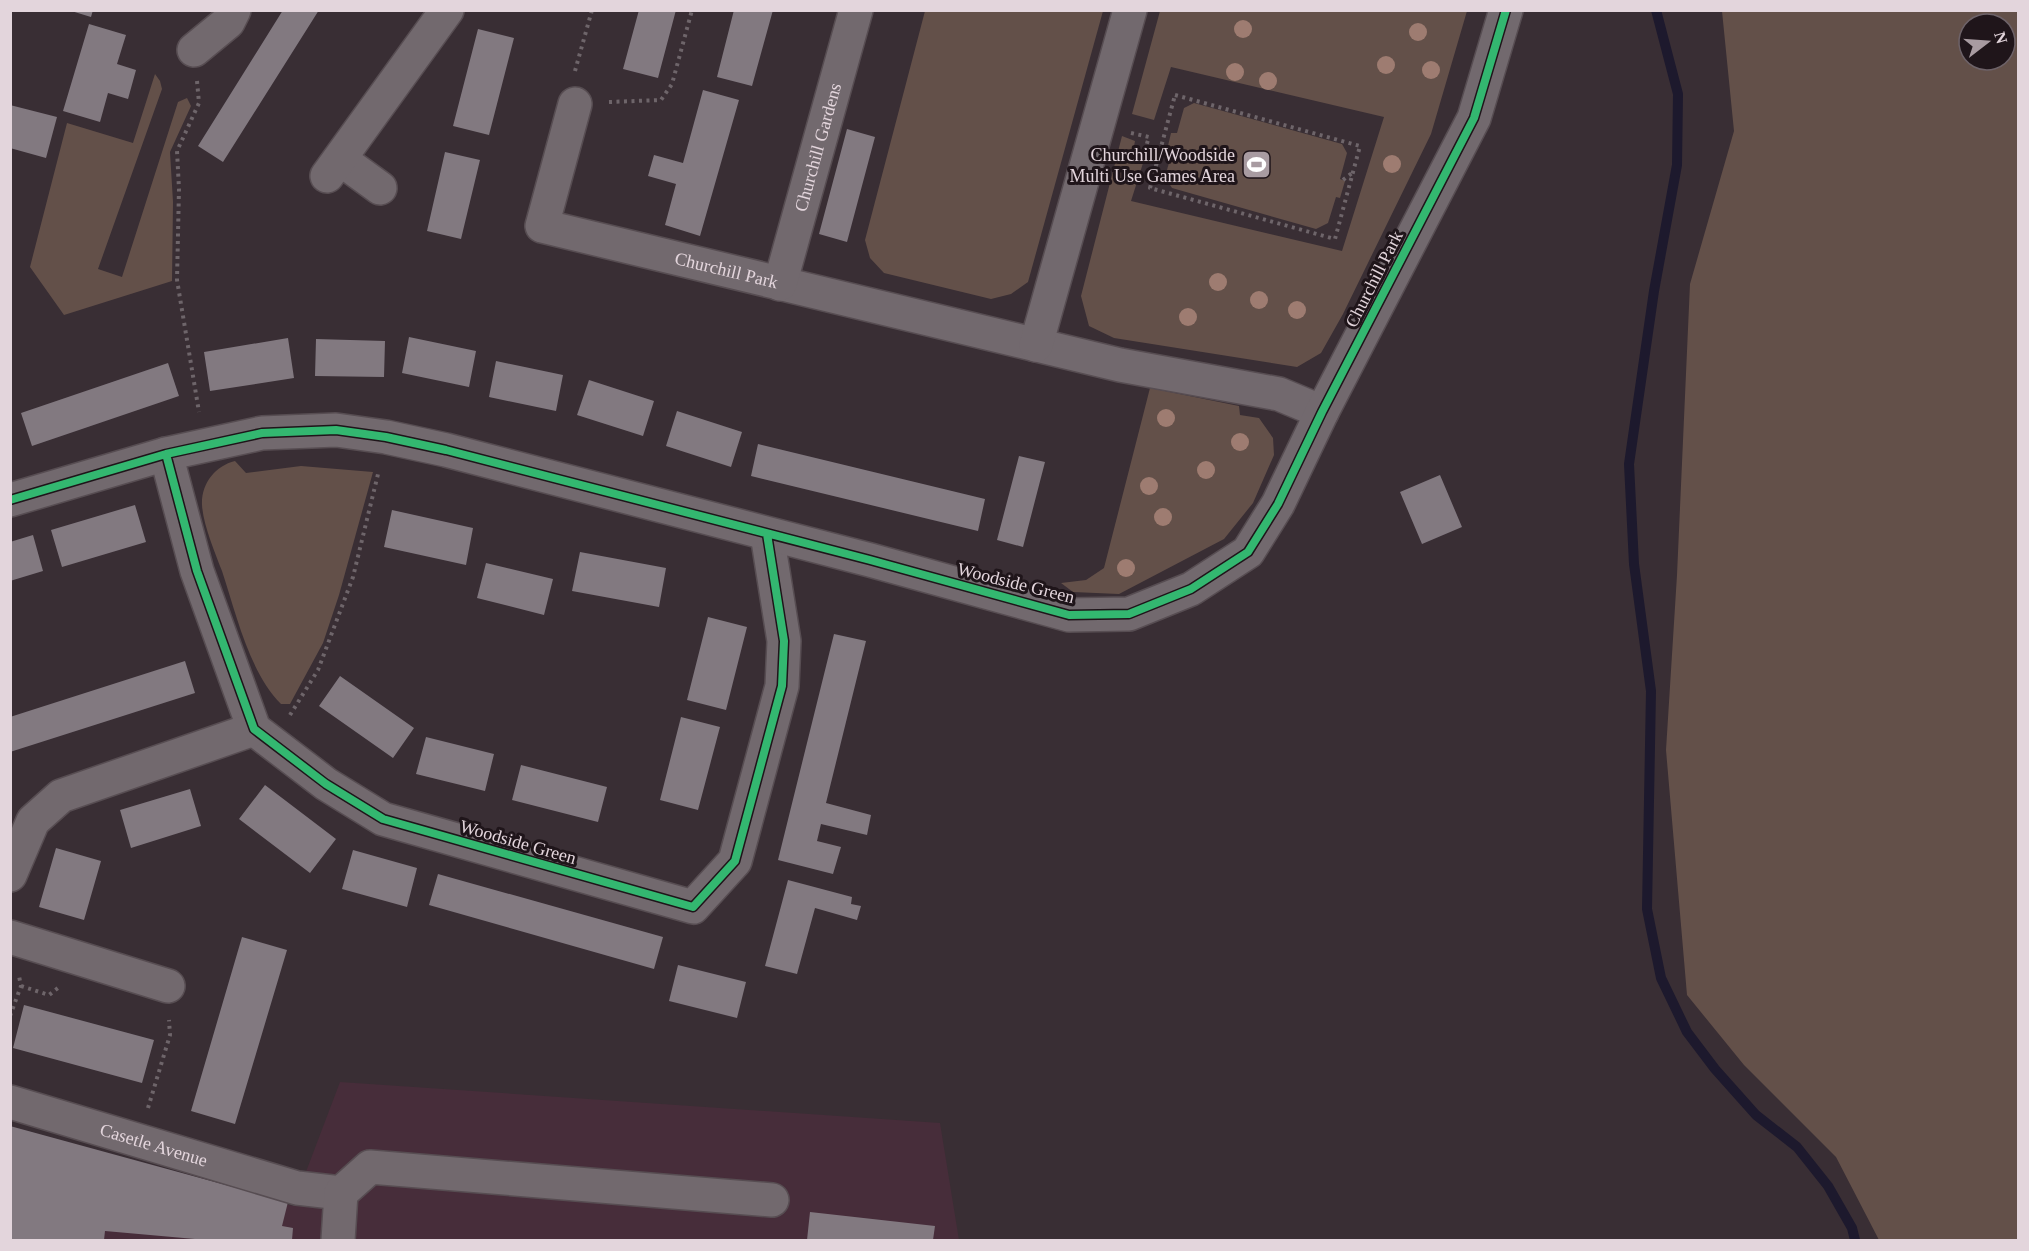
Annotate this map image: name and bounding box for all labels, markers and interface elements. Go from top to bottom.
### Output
north arrow [1957,12,2017,72]
text: N [1991,30,2011,46]
street label: Churchill Gardens [791,81,845,214]
place label: Churchill/Woodside Multi Use Games Area [1070,145,1235,186]
sports icon: Churchill/Woodside Multi Use Games Area [1240,149,1272,181]
street label: Churchill Park [1341,227,1407,331]
street label: Churchill Park [673,248,780,292]
street label: Woodside Green [955,559,1077,607]
street label: Woodside Green [458,816,578,868]
street label: Casetle Avenue [98,1120,210,1171]

